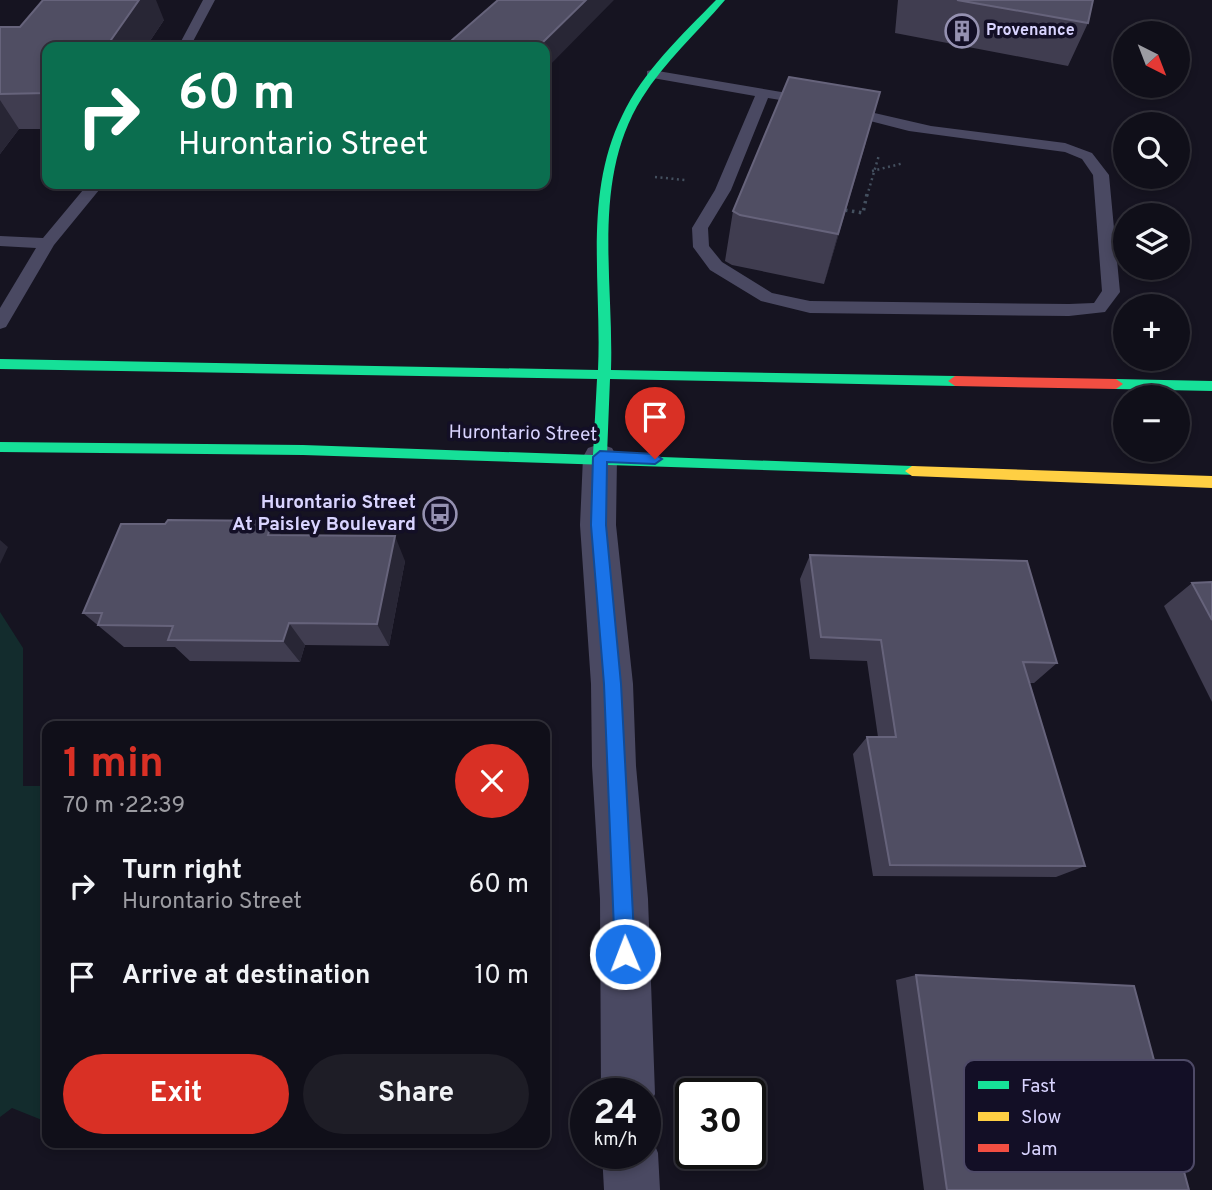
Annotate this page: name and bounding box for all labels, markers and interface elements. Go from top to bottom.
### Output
building icon: Provenance [943,12,981,50]
place label: Provenance [986,21,1075,41]
north arrow [1113,21,1190,98]
map controls [1113,21,1190,462]
text: 60 m [178,65,296,127]
icon: right [63,70,154,161]
button: search [1113,112,1190,189]
text: Hurontario Street [178,126,428,166]
button: layers [1113,203,1190,280]
button: + [1113,294,1190,371]
button: − [1113,385,1190,462]
pin [625,387,685,459]
icon: arrive [636,398,674,436]
street label: Hurontario Street [448,421,598,447]
place label: Hurontario Street At Paisley Boulevard [232,491,416,537]
bus stop icon: Hurontario Street At Paisley Boulevard [421,495,459,533]
text: 1 min [63,739,164,792]
button: close [455,744,529,818]
text: 70 m · 22:39 [63,792,185,821]
text: Turn right [122,855,242,888]
icon: right [63,867,101,905]
text: 60 m [469,869,529,902]
text: Hurontario Street [122,888,302,917]
position arrow [588,917,662,991]
icon: arrive [63,958,101,996]
text: Arrive at destination [122,960,370,993]
text: 10 m [474,960,529,993]
button: Exit [63,1054,289,1134]
button: Share [303,1054,529,1134]
legend [964,1060,1194,1172]
text: Fast [1021,1075,1056,1099]
speed limit sign: 30 [675,1078,766,1169]
text: 24 [594,1092,637,1136]
text: Slow [1021,1106,1061,1130]
text: km/h [594,1129,637,1152]
text: Jam [1021,1138,1058,1162]

